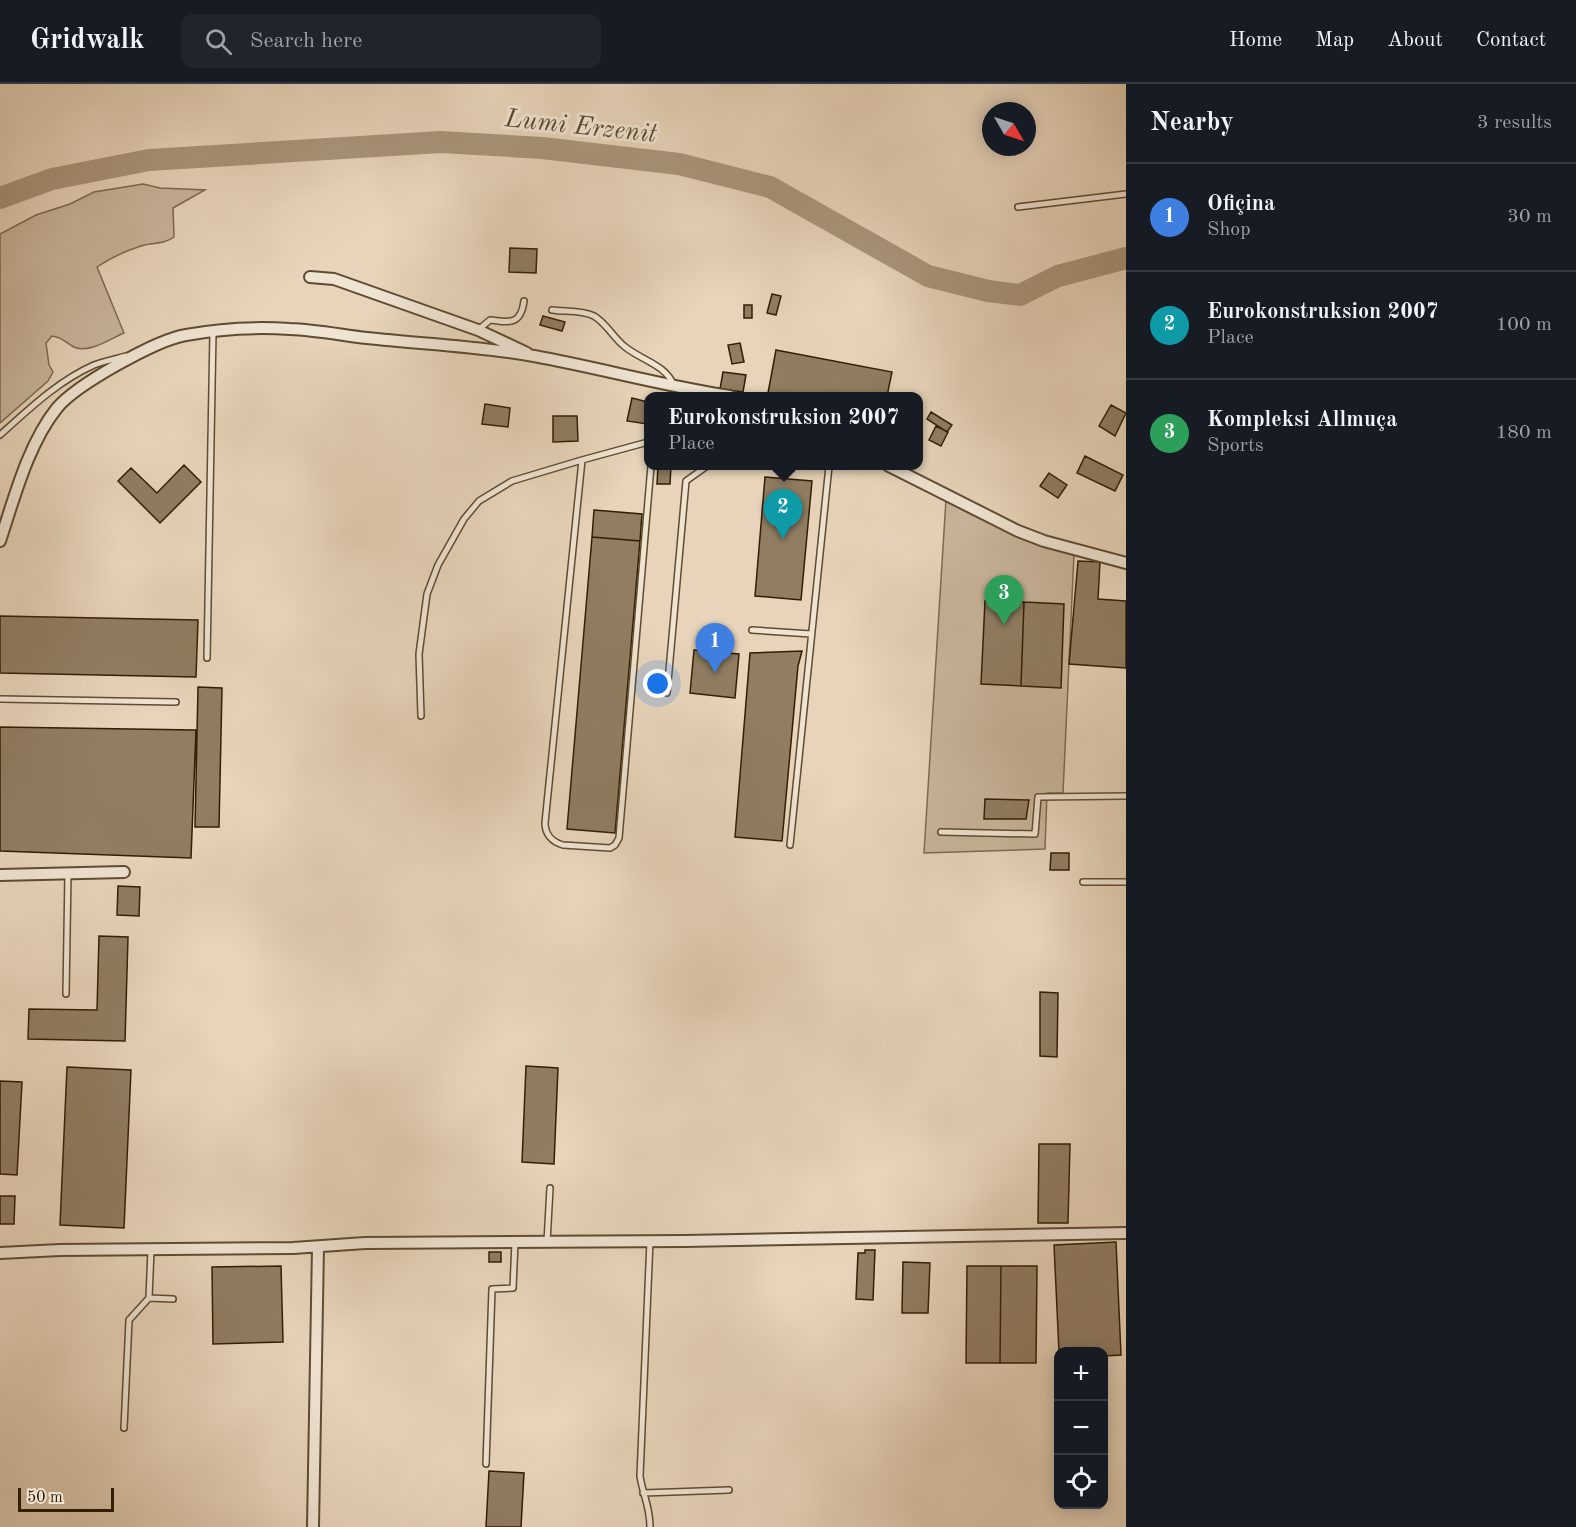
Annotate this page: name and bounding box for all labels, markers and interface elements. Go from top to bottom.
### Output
search box [181,14,601,68]
icon: search [202,25,235,58]
text: Gridwalk [30,27,145,55]
text: Search here [250,30,362,52]
text: Home [1229,30,1282,51]
text: Map [1315,30,1354,51]
text: About [1387,30,1443,51]
text: Contact [1476,30,1546,51]
north arrow [982,102,1036,156]
water label: Lumi Erzenit [502,106,659,148]
text: Nearby [1150,110,1234,136]
text: 3 results [1477,113,1552,133]
text: Ofiçina [1207,193,1275,215]
text: 1 [1164,207,1175,227]
text: 30 m [1507,207,1552,227]
text: Shop [1207,220,1251,240]
text: Eurokonstruksion 2007 [1207,301,1439,323]
text: 2 [1164,315,1175,335]
text: 100 m [1496,315,1552,335]
text: Place [1207,328,1254,348]
popup [644,392,923,470]
text: Eurokonstruksion 2007 [668,407,899,429]
text: Kompleksi Allmuça [1207,409,1398,431]
text: 3 [1164,423,1175,443]
text: 180 m [1496,423,1552,443]
text: Place [668,434,715,454]
text: Sports [1207,436,1264,456]
pin: 2 [764,490,802,539]
pin: 3 [984,576,1024,625]
pin: 1 [696,624,734,673]
your location [643,669,672,698]
map controls [1054,1347,1108,1509]
button: + [1054,1347,1108,1401]
button: − [1054,1401,1108,1455]
button: locate [1054,1455,1108,1509]
scale bar [18,1485,114,1512]
text: 50 m [27,1490,63,1506]

